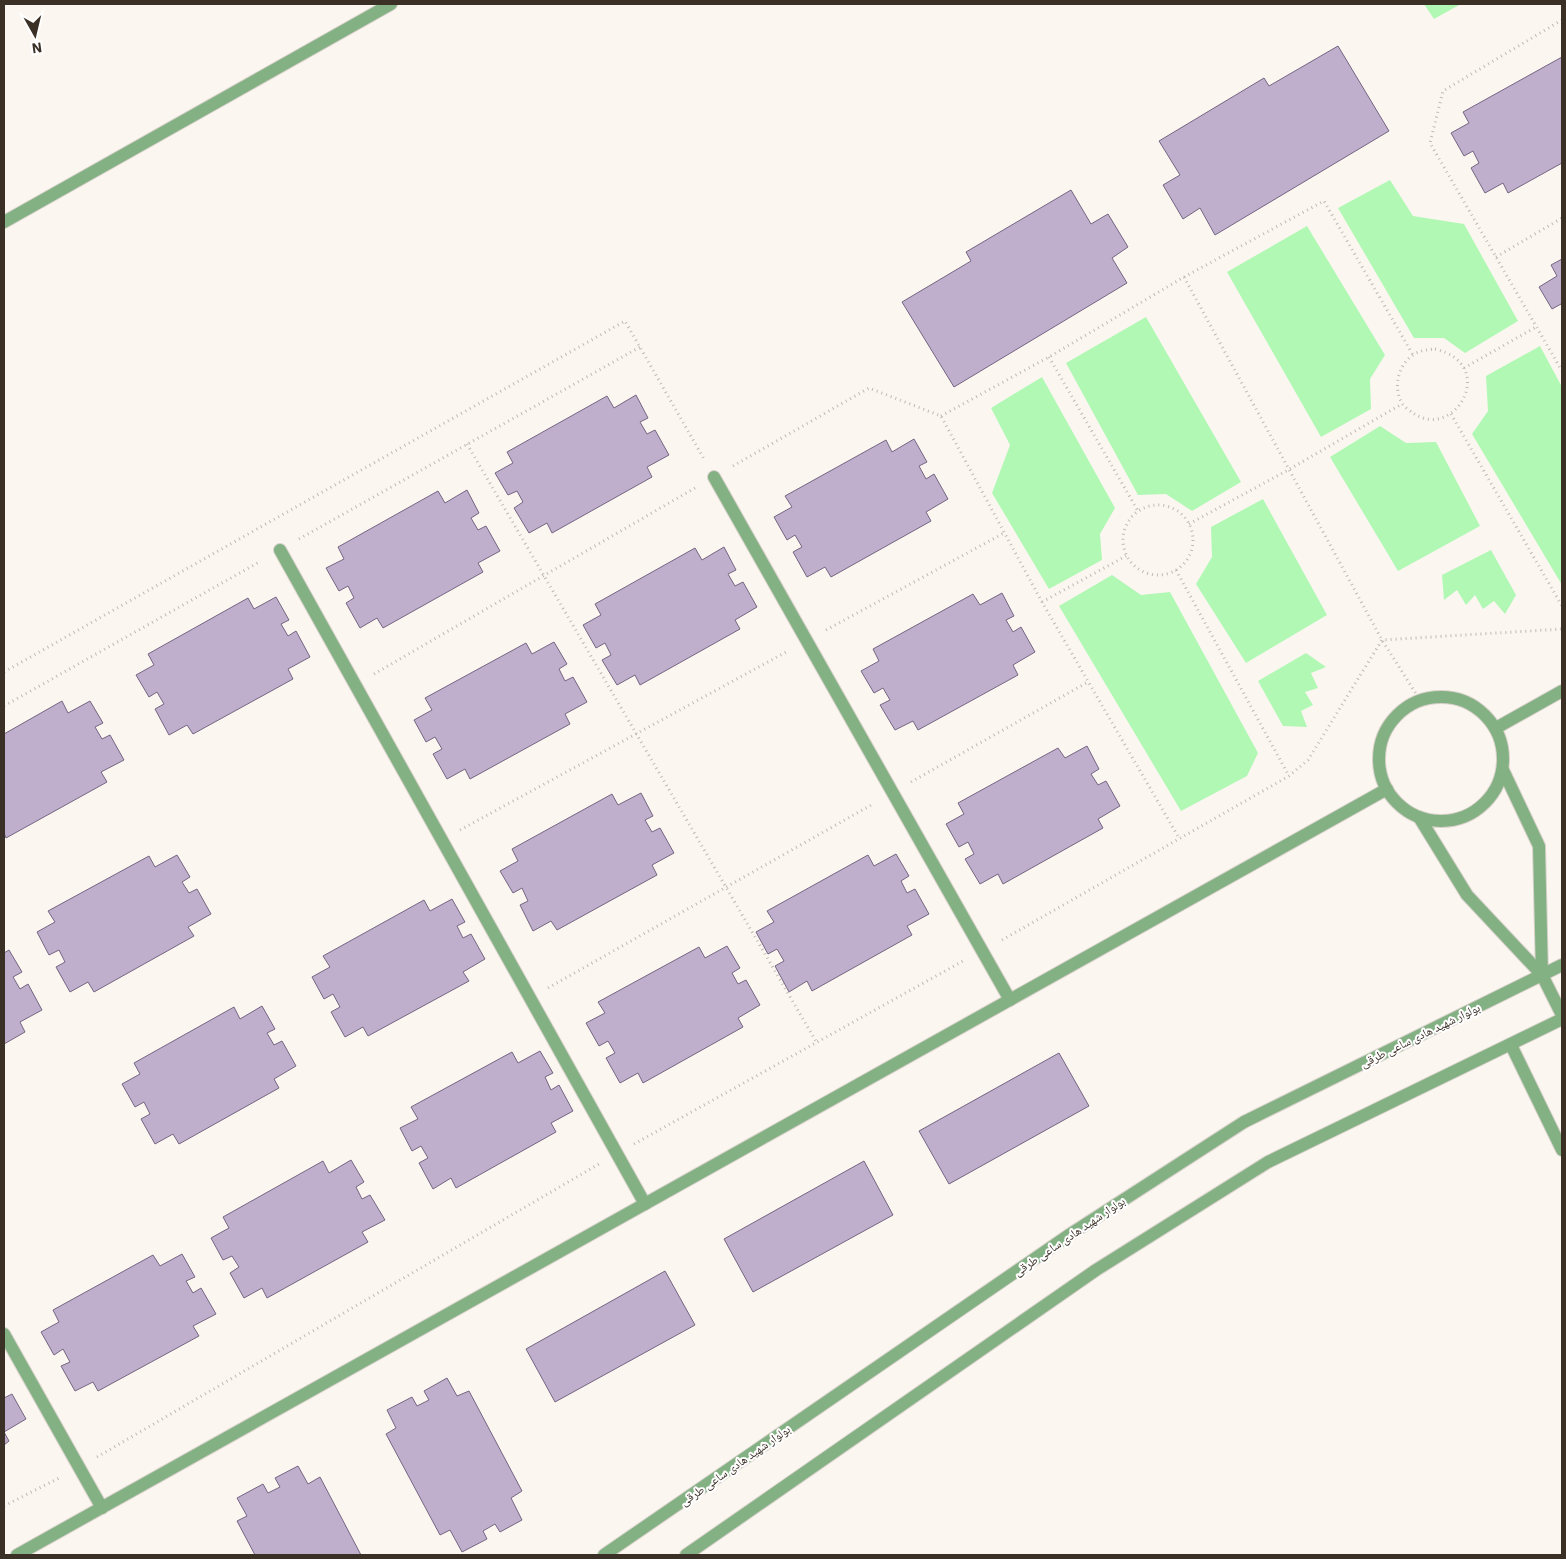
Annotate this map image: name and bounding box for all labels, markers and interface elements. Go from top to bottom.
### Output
north arrow [10,10,60,60]
text: N [31,38,43,57]
street label: بولوار شهید هادی ساعی طرقی [1358,1000,1482,1071]
street label: بولوار شهید هادی ساعی طرقی [1010,1193,1128,1279]
street label: بولوار شهید هادی ساعی طرقی [677,1421,793,1509]

